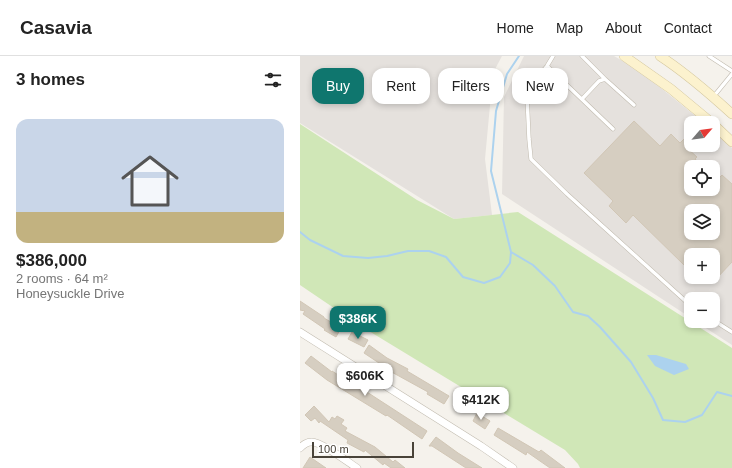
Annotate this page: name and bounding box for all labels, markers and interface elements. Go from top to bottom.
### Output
text: Casavia [20,17,92,38]
text: Home [497,20,534,36]
text: Map [556,20,583,36]
text: About [605,20,642,36]
text: Contact [664,20,712,36]
chip: Buy [312,68,364,104]
chip: Rent [372,68,430,104]
chip: Filters [438,68,504,104]
chip: New [512,68,568,104]
icon: filters [262,69,284,91]
text: 3 homes [16,70,85,89]
north arrow [684,116,720,152]
map controls [684,116,720,328]
icon: home [114,145,186,217]
button: locate [684,160,720,196]
button: layers [684,204,720,240]
button: + [684,248,720,284]
text: $386,000 [16,251,87,270]
text: 2 rooms · 64 m² [16,271,108,286]
text: Honeysuckle Drive [16,286,124,301]
button: − [684,292,720,328]
pin: $386K [330,306,386,340]
text: $386K [339,311,377,326]
pin: $606K [337,363,393,397]
text: $606K [346,368,384,383]
pin: $412K [453,387,509,421]
text: $412K [462,392,500,407]
scale bar [312,440,414,459]
text: 100 m [318,443,349,455]

